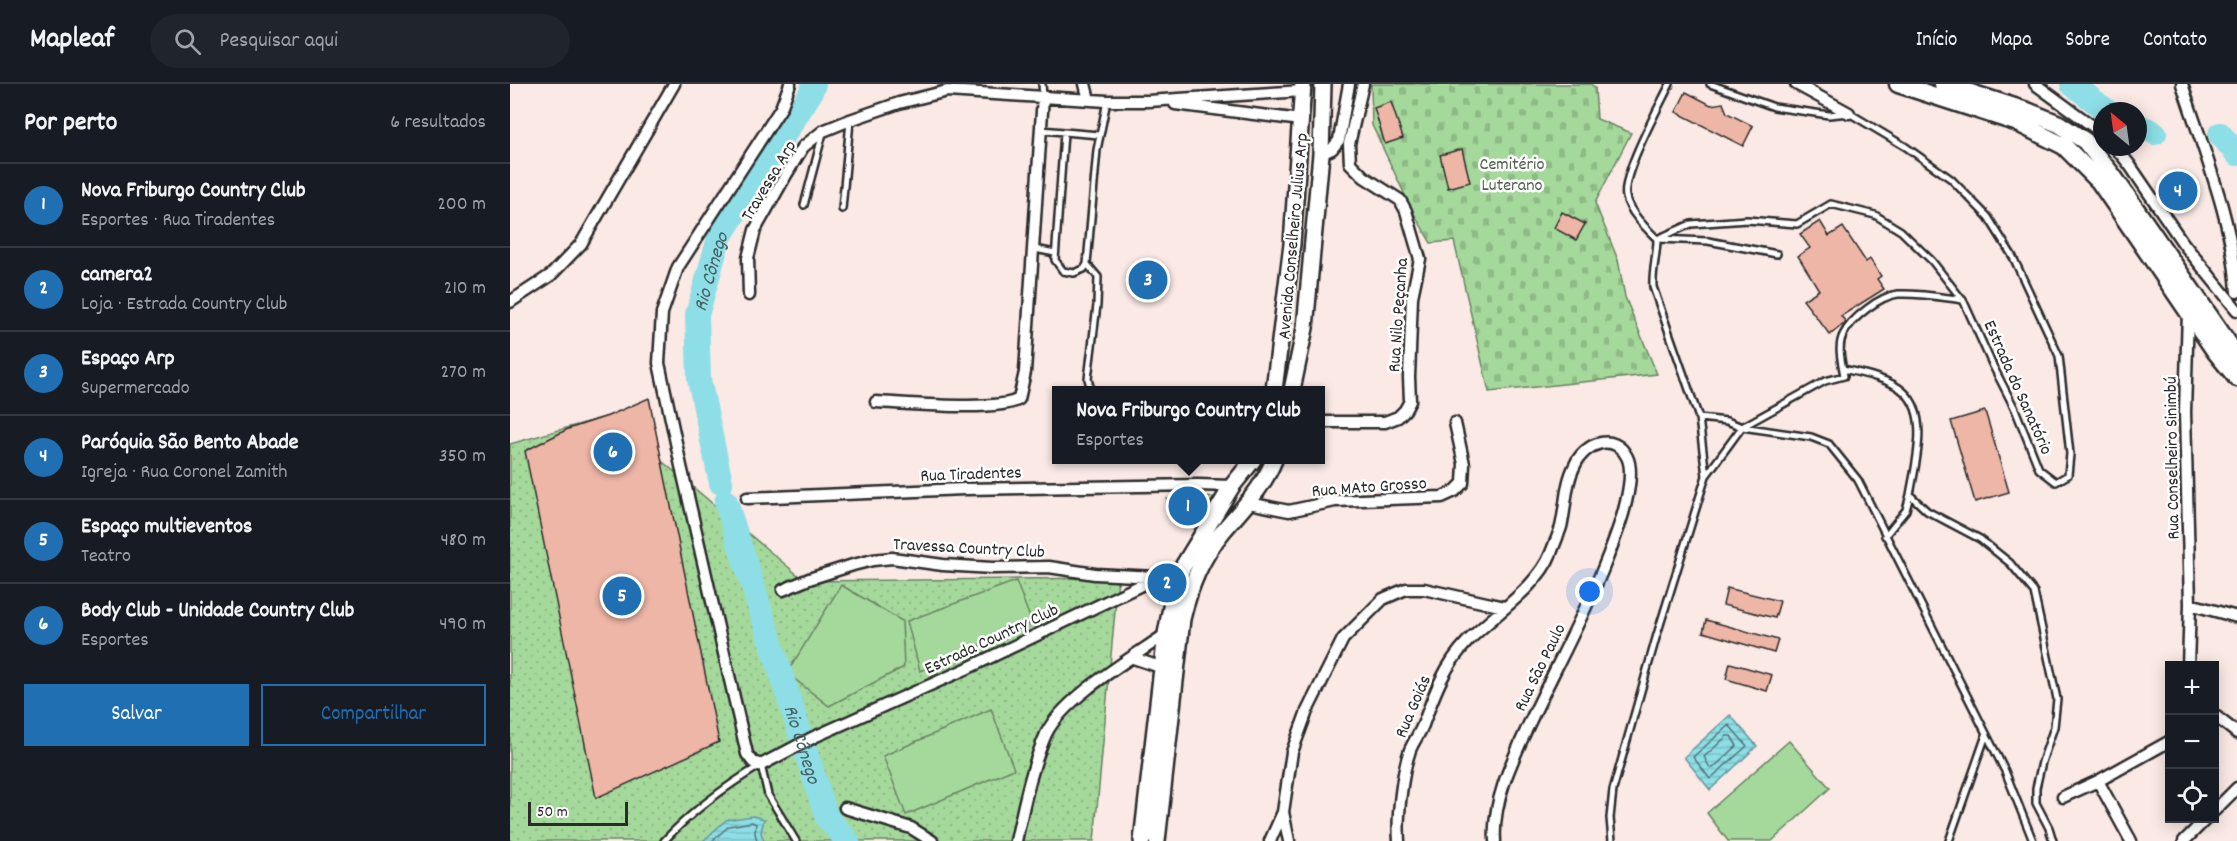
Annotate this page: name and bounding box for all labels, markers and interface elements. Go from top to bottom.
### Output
search box [150,14,570,68]
text: Mapleaf [30,21,114,61]
icon: search [171,25,204,58]
text: Pesquisar aqui [219,26,338,57]
text: Início [1916,26,1957,56]
text: Mapa [1990,26,2032,56]
text: Sobre [2065,26,2110,56]
text: Contato [2143,26,2207,56]
north arrow [2093,102,2147,156]
text: Por perto [24,105,117,142]
text: 6 resultados [390,109,486,137]
street label: Avenida Conselheiro Julius Arp [1273,132,1316,341]
street label: Travessa Arp [736,136,804,226]
park label: Cemitério Luterano [1480,153,1544,199]
pin: 4 [2158,168,2198,214]
text: Nova Friburgo Country Club [81,176,305,207]
text: 1 [41,191,46,219]
text: 200 m [437,191,486,219]
text: Esportes · Rua Tiradentes [81,207,275,235]
water label: Rio Cônego [688,226,737,315]
street label: Rua Nilo Peçanha [1383,257,1416,373]
pin: 3 [1128,258,1168,302]
text: camera2 [81,260,153,291]
text: 2 [39,275,48,303]
text: 210 m [444,275,486,303]
text: Loja · Estrada Country Club [81,291,288,319]
street label: Estrada do Sanatório [1976,317,2058,459]
text: Espaço Arp [81,344,175,375]
text: 3 [39,359,48,387]
text: 270 m [440,359,486,387]
text: Supermercado [81,375,190,403]
street label: Rua Conselheiro Sinimbú [2160,376,2187,540]
popup [1052,386,1325,464]
text: Nova Friburgo Country Club [1076,396,1301,427]
text: Esportes [1076,427,1144,455]
text: Paróquia São Bento Abade [81,428,299,459]
pin: 6 [594,430,632,475]
text: 4 [39,443,48,471]
text: 350 m [439,443,486,471]
text: Igreja · Rua Coronel Zamith [81,459,287,487]
street label: Rua Tiradentes [920,461,1022,490]
street label: Rua MAto Grosso [1311,472,1427,505]
pin: 1 [1168,484,1208,528]
text: Espaço multieventos [81,512,252,543]
text: 5 [39,527,48,555]
text: 480 m [440,527,486,555]
street label: Travessa Country Club [892,533,1046,566]
text: Teatro [81,543,131,571]
pin: 2 [1148,560,1186,606]
pin: 5 [602,574,642,618]
your location [1575,577,1604,606]
text: Body Club - Unidade Country Club [81,596,354,627]
street label: Estrada Country Club [921,598,1063,682]
text: 6 [39,611,48,639]
text: 490 m [439,611,486,639]
street label: Rua São Paulo [1509,620,1573,716]
text: Esportes [81,627,149,655]
map controls [2165,661,2219,823]
button: + [2165,661,2219,715]
street label: Rua Goiás [1390,672,1439,742]
button: Salvar [24,684,249,746]
button: Compartilhar [261,684,486,746]
water label: Rio Cônego [775,702,827,789]
button: − [2165,715,2219,769]
button: locate [2165,769,2219,823]
scale bar [528,799,628,826]
text: 50 m [537,801,568,824]

